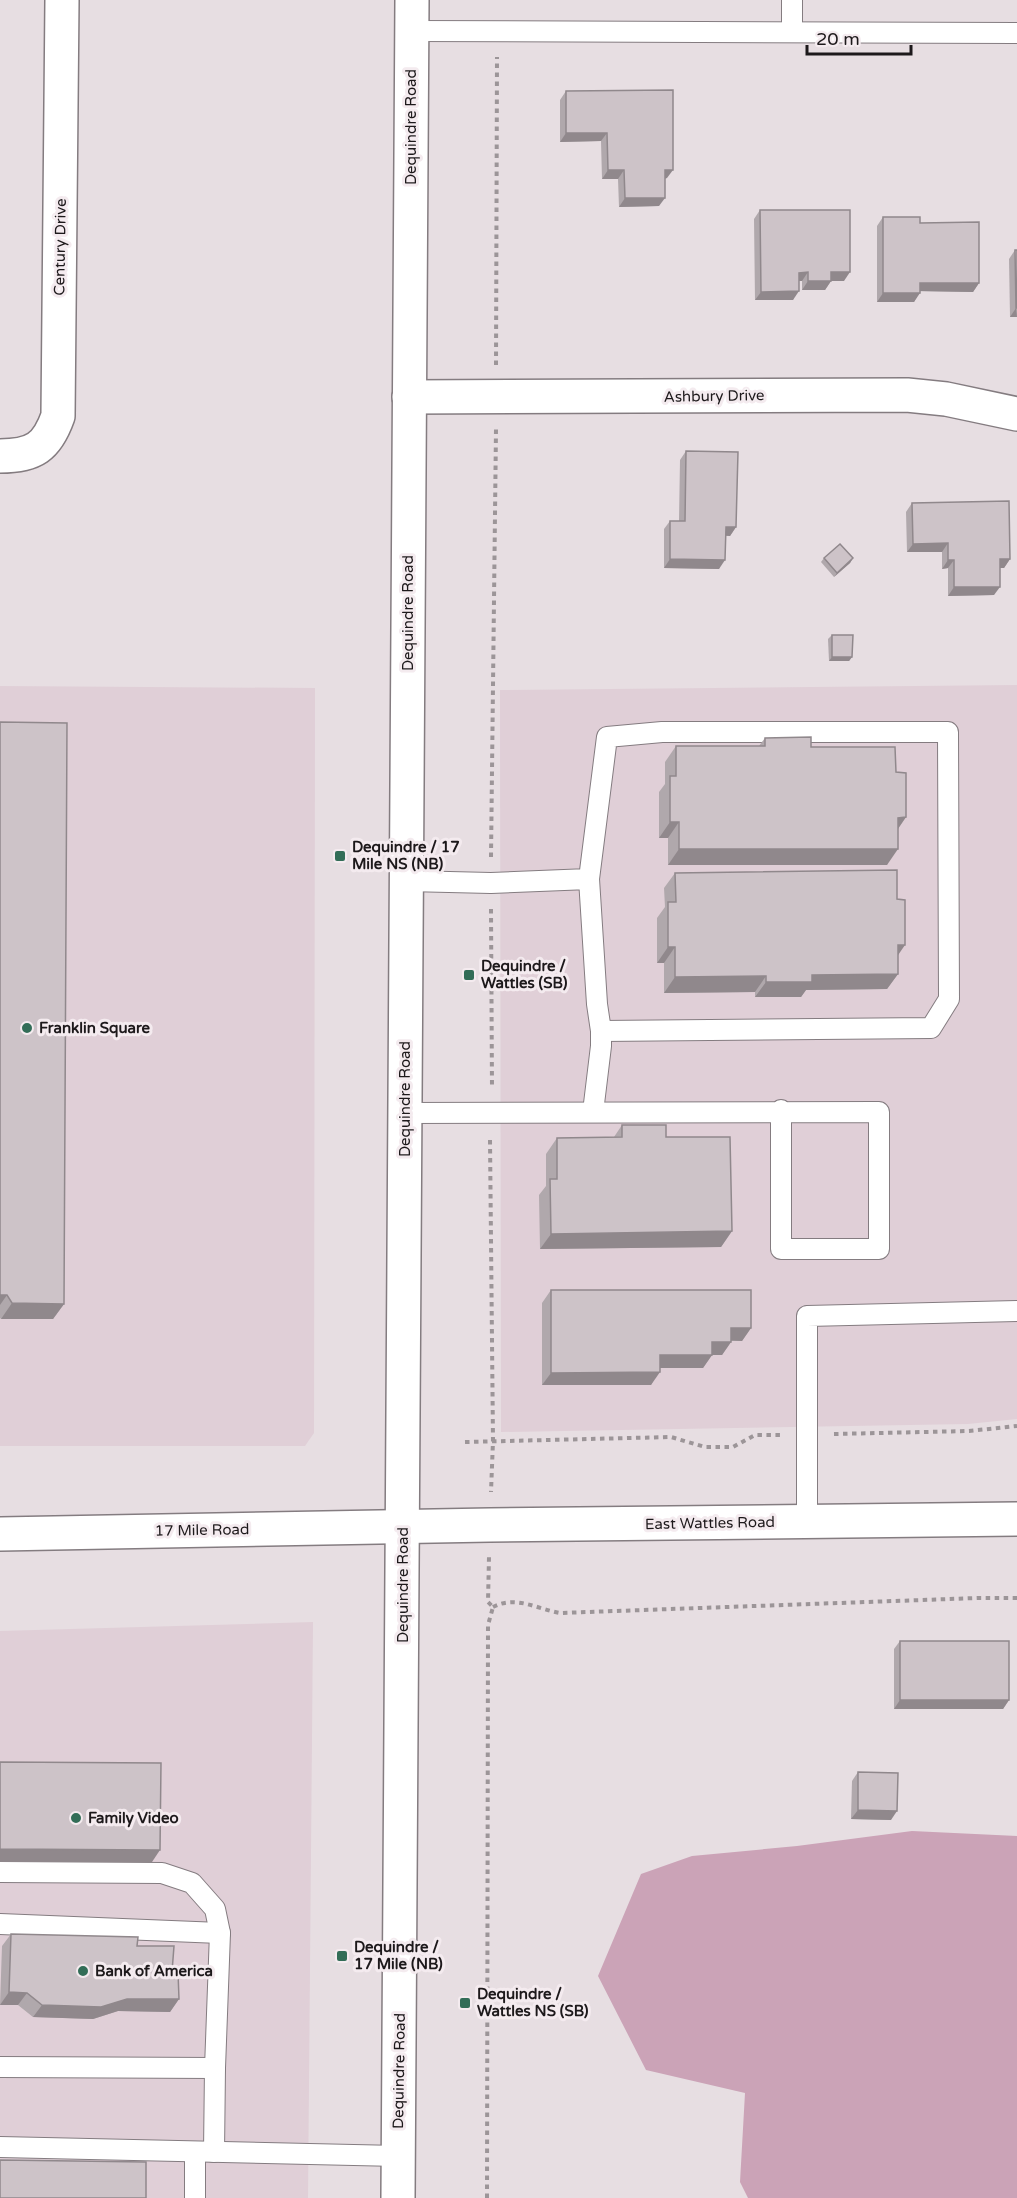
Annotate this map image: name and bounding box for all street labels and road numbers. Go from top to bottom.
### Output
street label: Dequindre Road [402,69,420,185]
street label: Century Drive [50,198,70,296]
street label: Ashbury Drive [663,386,765,406]
street label: Dequindre Road [399,555,417,671]
street label: Dequindre Road [396,1041,414,1157]
street label: East Wattles Road [645,1513,775,1533]
street label: 17 Mile Road [155,1520,249,1540]
street label: Dequindre Road [394,1527,412,1643]
street label: Dequindre Road [389,2013,409,2129]

